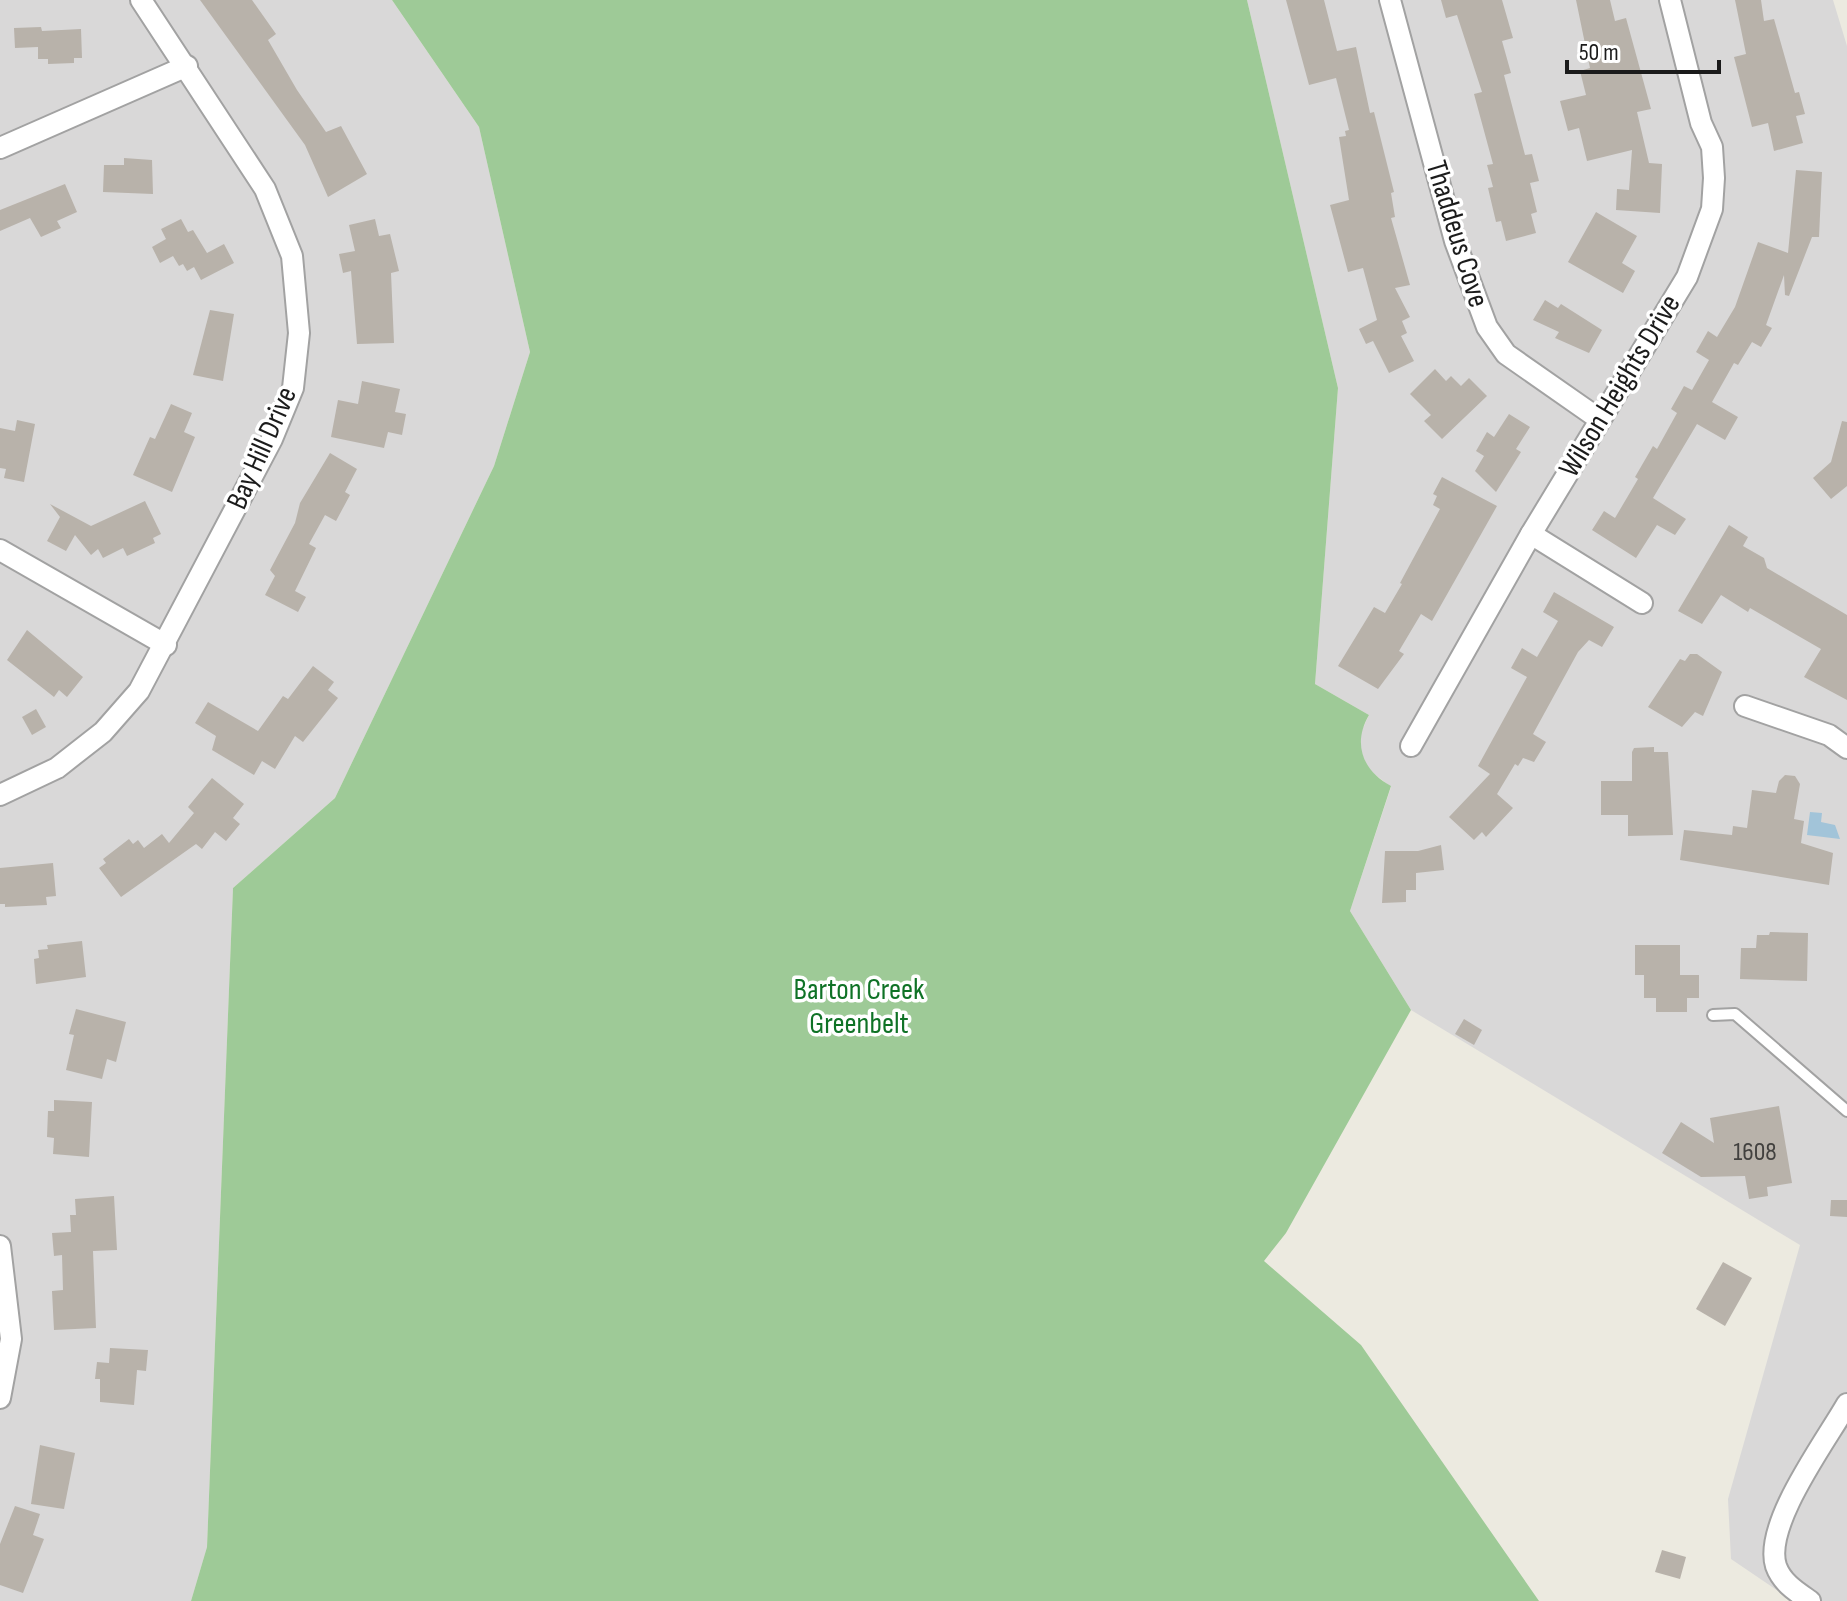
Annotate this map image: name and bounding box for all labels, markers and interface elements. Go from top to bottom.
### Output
scale bar [1567,24,1719,74]
text: 50 m [1579,38,1619,67]
street label: Thaddeus Cove [1418,156,1496,312]
street label: Wilson Heights Drive [1551,288,1689,484]
street label: Bay Hill Drive [219,381,305,515]
park label: Barton Creek Greenbelt [793,972,925,1042]
house number: 1608 [1733,1137,1777,1168]

